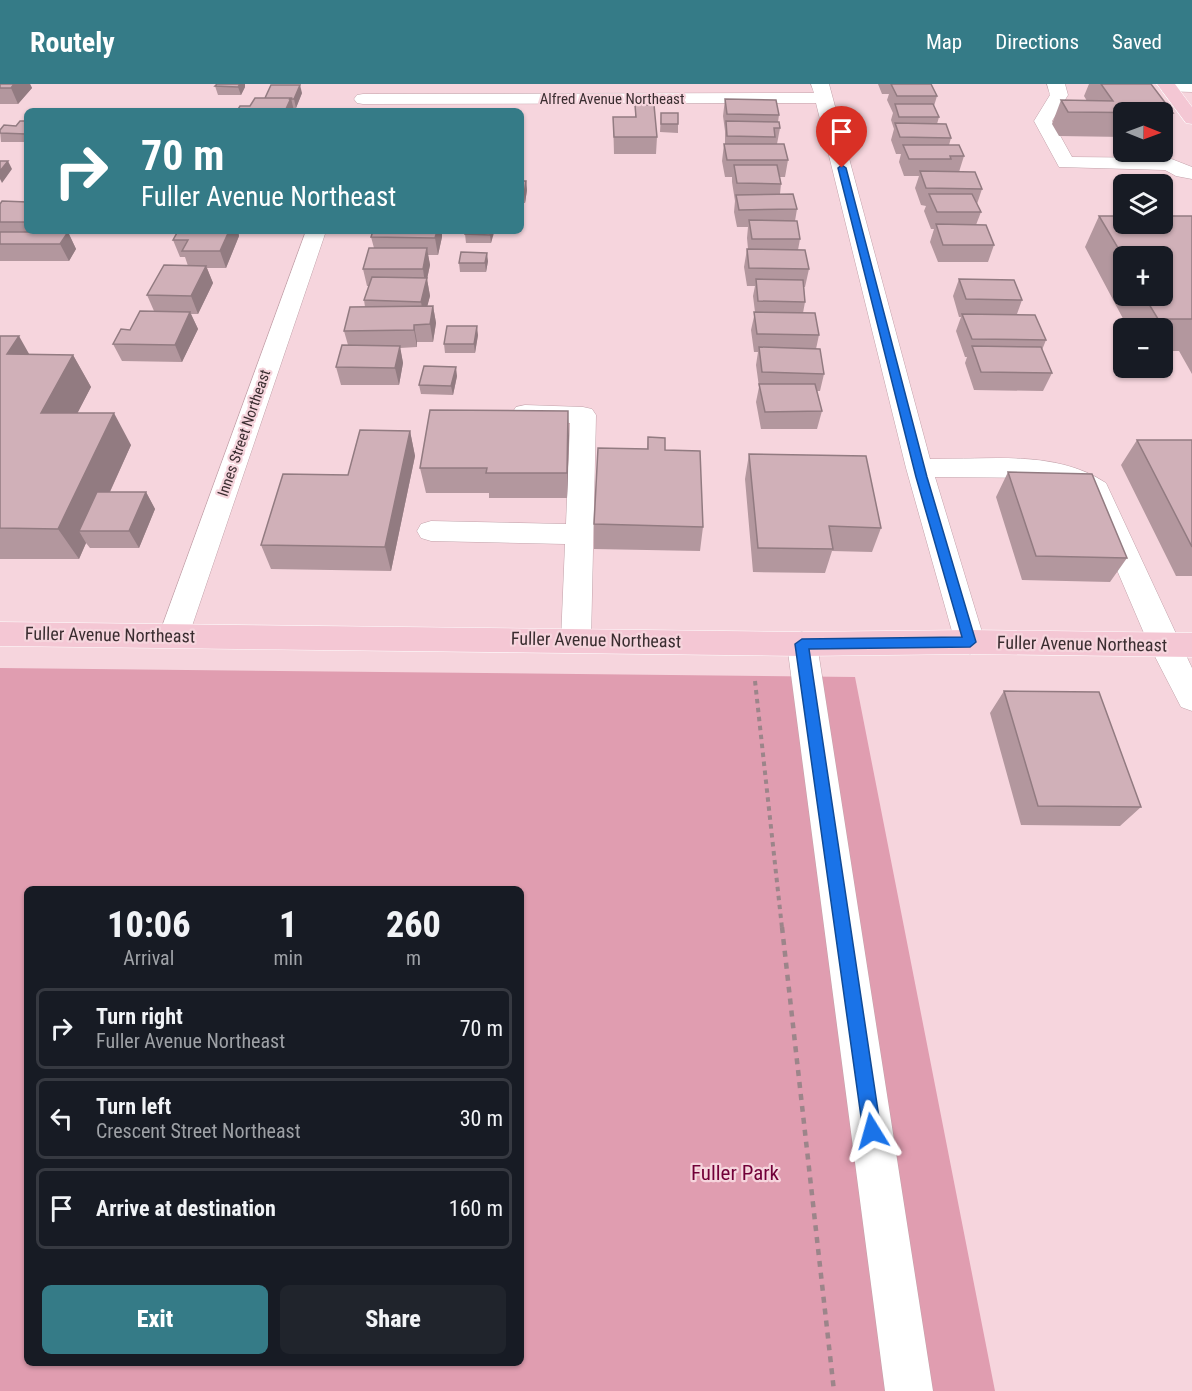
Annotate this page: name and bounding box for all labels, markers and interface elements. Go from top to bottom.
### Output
text: Routely [30,26,115,59]
text: Map [926,30,962,54]
text: Directions [995,30,1079,54]
text: Saved [1112,30,1162,54]
street label: Alfred Avenue Northeast [540,90,684,108]
north arrow [1113,102,1173,162]
map controls [1113,102,1173,378]
pin [816,106,867,168]
icon: arrive [825,115,858,148]
text: 70 m [141,131,224,180]
icon: right [42,132,120,210]
button: layers [1113,174,1173,234]
text: Fuller Avenue Northeast [141,181,396,213]
button: + [1113,246,1173,306]
button: − [1113,318,1173,378]
street label: Innes Street Northeast [214,367,274,499]
street label: Fuller Avenue Northeast [25,623,195,646]
street label: Fuller Avenue Northeast [511,628,681,651]
street label: Fuller Avenue Northeast [997,632,1167,655]
text: 10:06 [107,904,190,946]
text: 1 [279,904,297,946]
text: 260 [386,904,441,946]
text: Arrival [123,946,174,970]
text: min [274,946,303,970]
text: m [406,946,421,970]
text: Turn right [96,1004,183,1029]
icon: right [45,1012,78,1045]
text: 70 m [460,1016,503,1041]
text: Fuller Avenue Northeast [96,1029,285,1053]
text: Turn left [96,1094,171,1119]
position arrow [840,1099,904,1163]
icon: left [45,1102,78,1135]
text: 30 m [460,1106,503,1131]
text: Crescent Street Northeast [96,1119,301,1143]
park label: Fuller Park [691,1161,780,1185]
icon: arrive [45,1192,78,1225]
text: Arrive at destination [96,1196,276,1221]
text: 160 m [449,1196,503,1221]
button: Exit [42,1285,268,1354]
button: Share [280,1285,506,1354]

